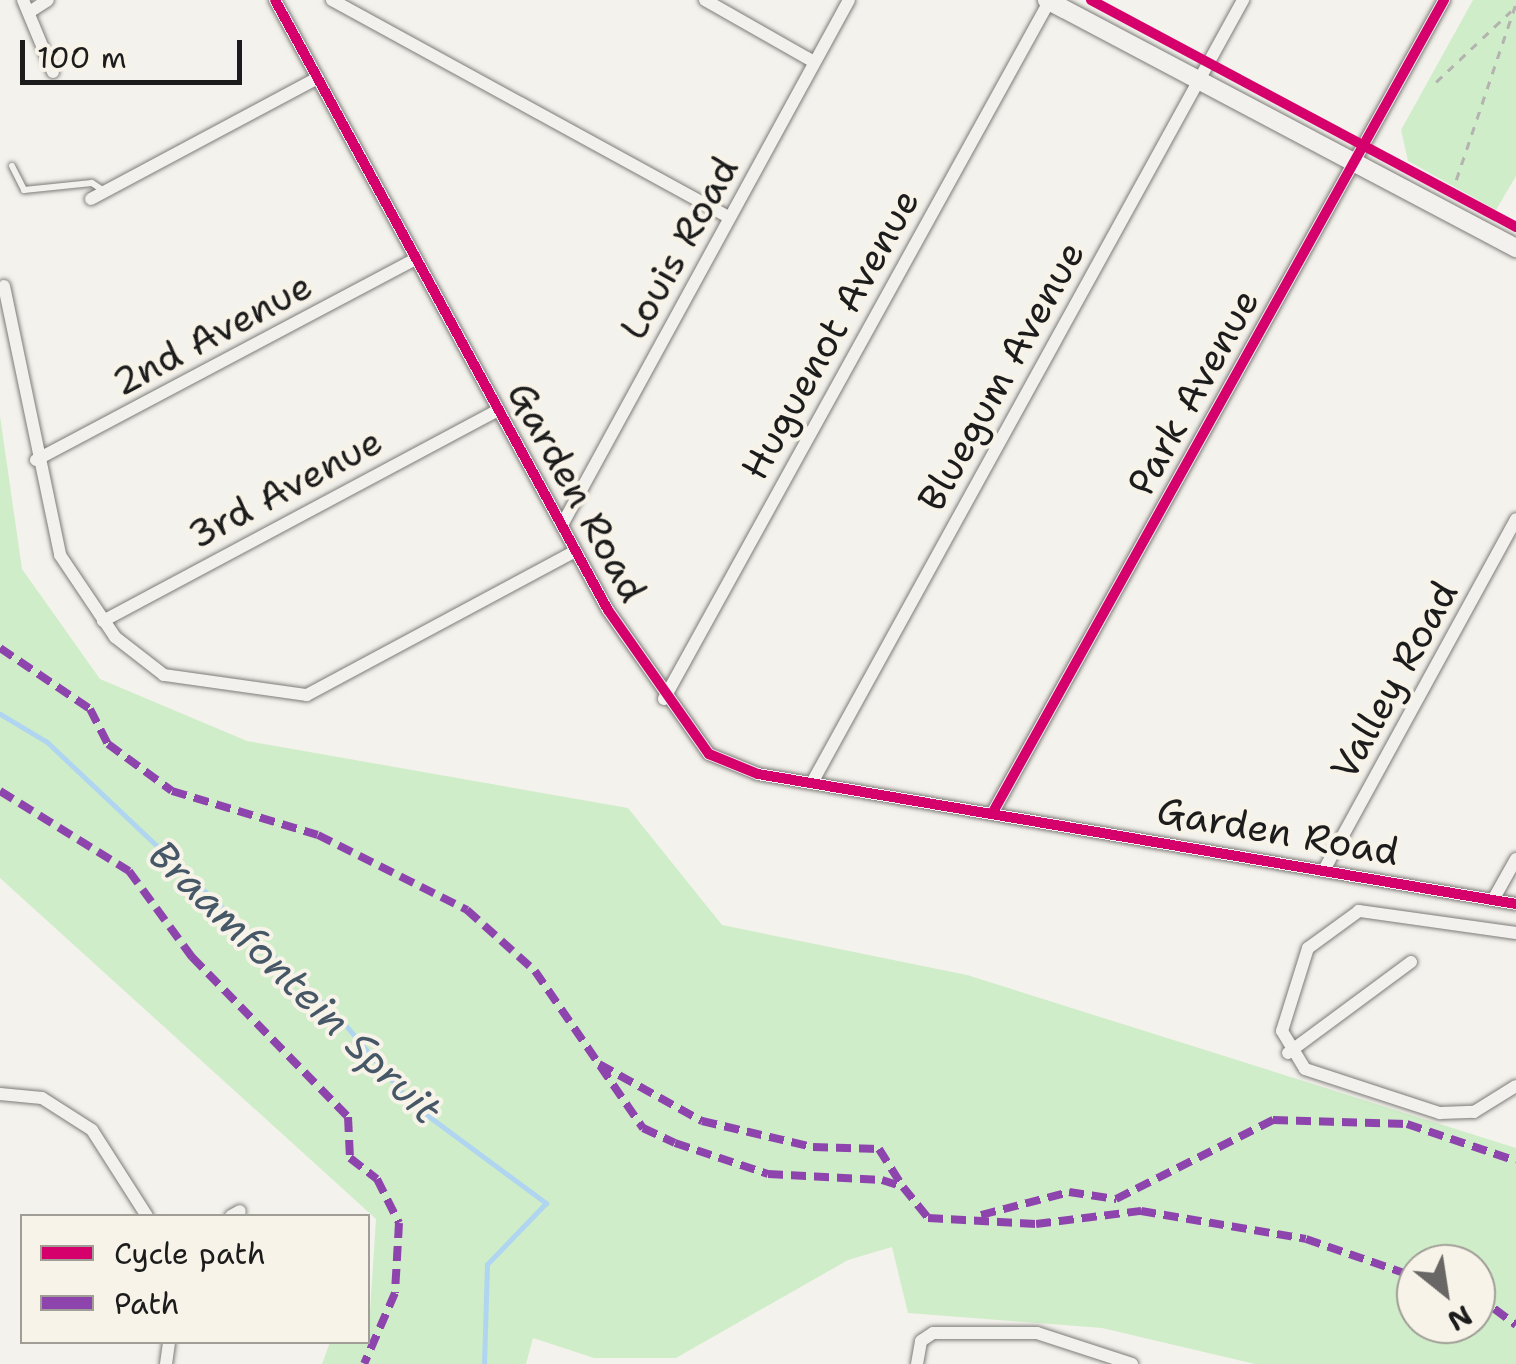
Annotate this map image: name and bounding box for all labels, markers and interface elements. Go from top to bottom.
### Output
scale bar [25,20,248,82]
text: 100 m [37,37,127,78]
street label: Louis Road [610,149,748,347]
street label: Huguenot Avenue [731,181,929,487]
street label: Bluegum Avenue [908,233,1094,519]
street label: 2nd Avenue [104,262,320,406]
street label: Park Avenue [1118,281,1268,503]
street label: Garden Road [498,374,656,610]
street label: 3rd Avenue [180,418,390,558]
street label: Valley Road [1321,573,1467,787]
street label: Garden Road [1154,787,1402,875]
water label: Braamfontein Spruit [139,830,451,1134]
legend [20,1214,370,1344]
text: Cycle path [114,1233,266,1274]
north arrow [1396,1244,1496,1344]
text: Path [114,1283,180,1324]
text: N [1441,1296,1479,1340]

